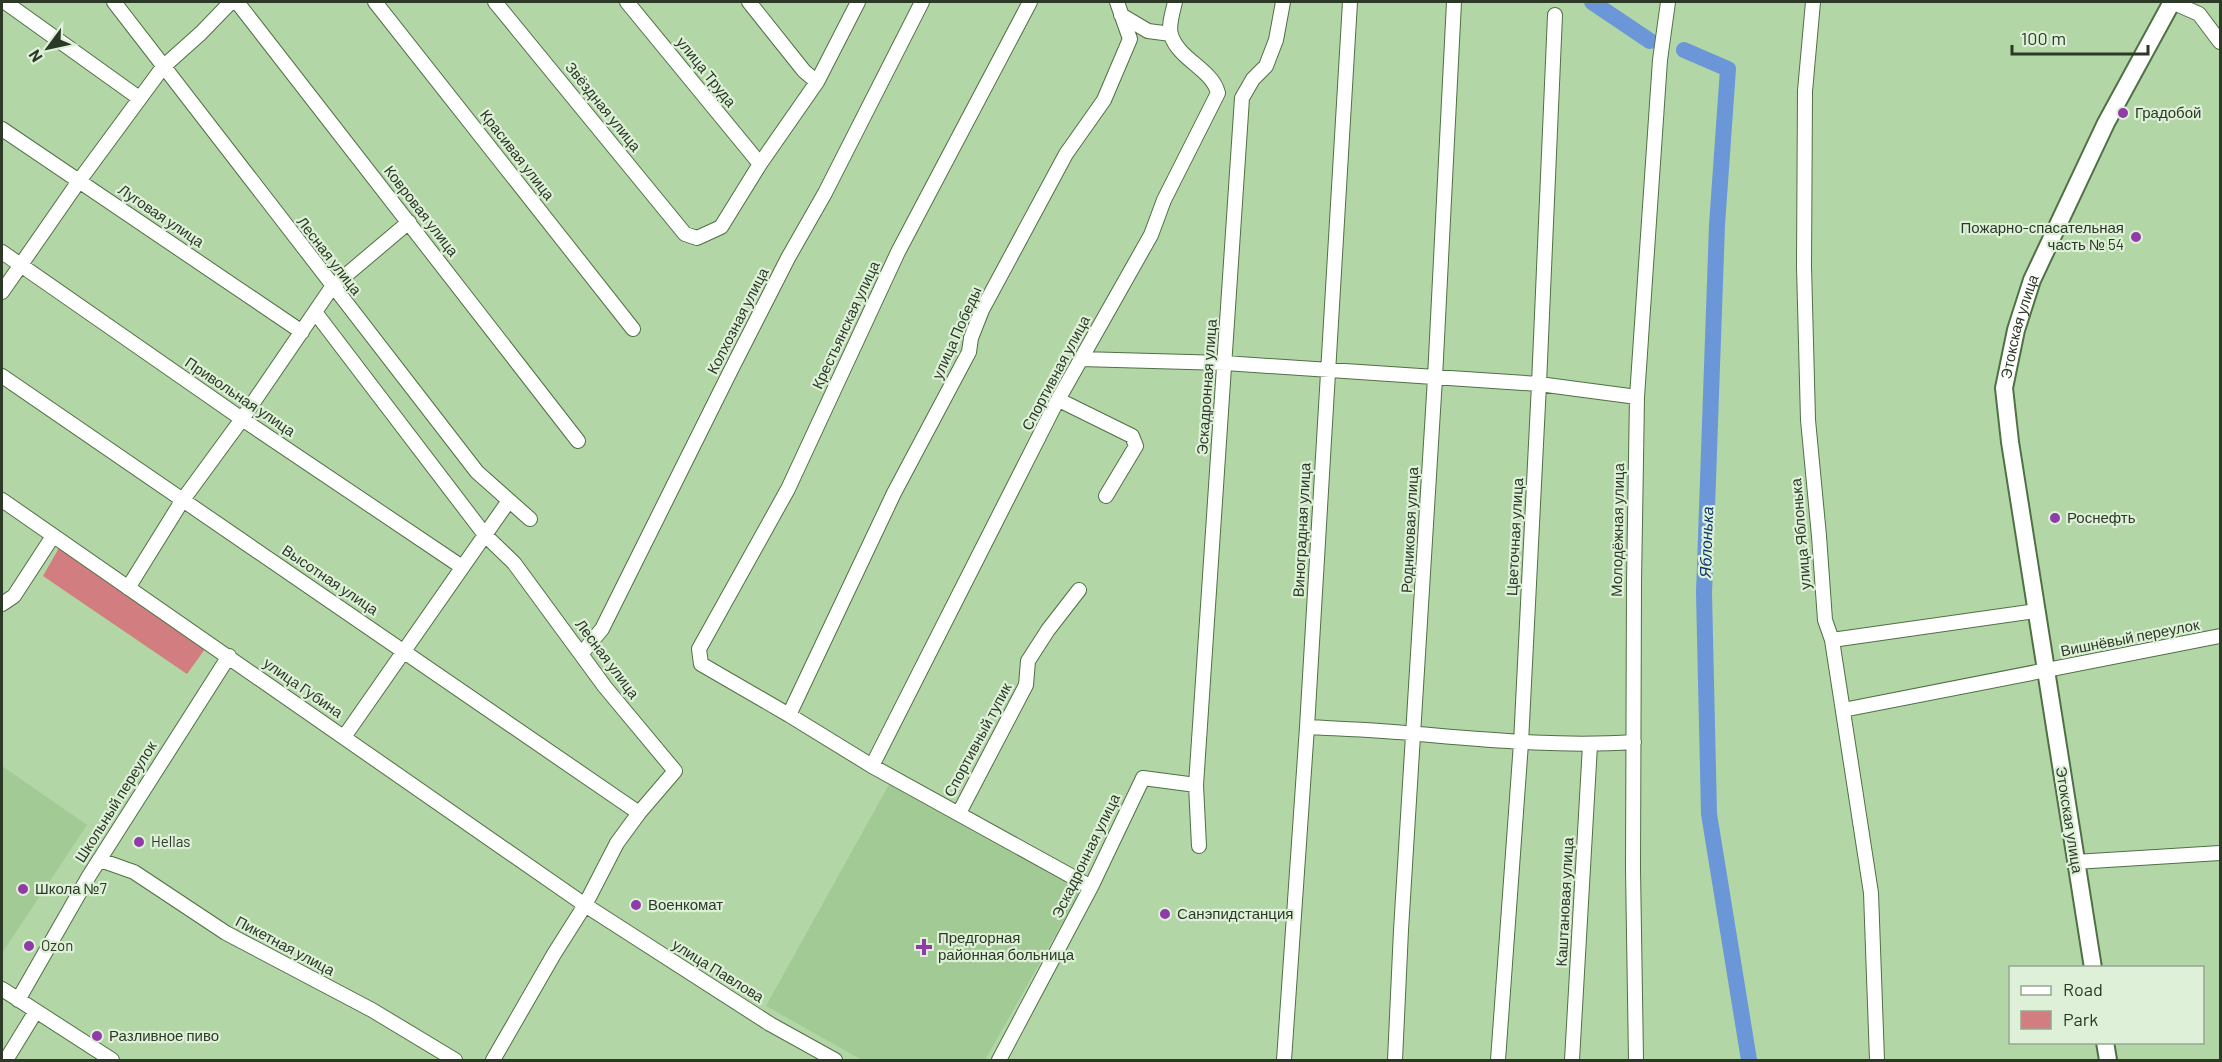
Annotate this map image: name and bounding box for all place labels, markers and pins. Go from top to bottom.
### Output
place label: Градобой [2135,103,2201,121]
marker: Градобой [2116,106,2130,120]
place label: Пожарно-спасательная часть № 54 [1960,218,2124,253]
marker: Пожарно-спасательная часть № 54 [2129,230,2143,244]
place label: Роснефть [2067,508,2136,526]
marker: Роснефть [2048,511,2062,525]
place label: Hellas [151,832,191,850]
marker: Hellas [132,835,146,849]
place label: Школа №7 [35,879,107,897]
marker: Школа №7 [16,882,30,896]
place label: Военкомат [648,895,723,913]
marker: Военкомат [629,898,643,912]
place label: Санэпидстанция [1177,904,1293,922]
marker: Санэпидстанция [1158,907,1172,921]
place label: Предгорная районная больница [938,928,1075,963]
place label: Ozon [41,936,73,954]
marker: Предгорная районная больница [915,938,933,956]
marker: Ozon [22,939,36,953]
place label: Разливное пиво [109,1026,219,1044]
marker: Разливное пиво [90,1029,104,1043]

